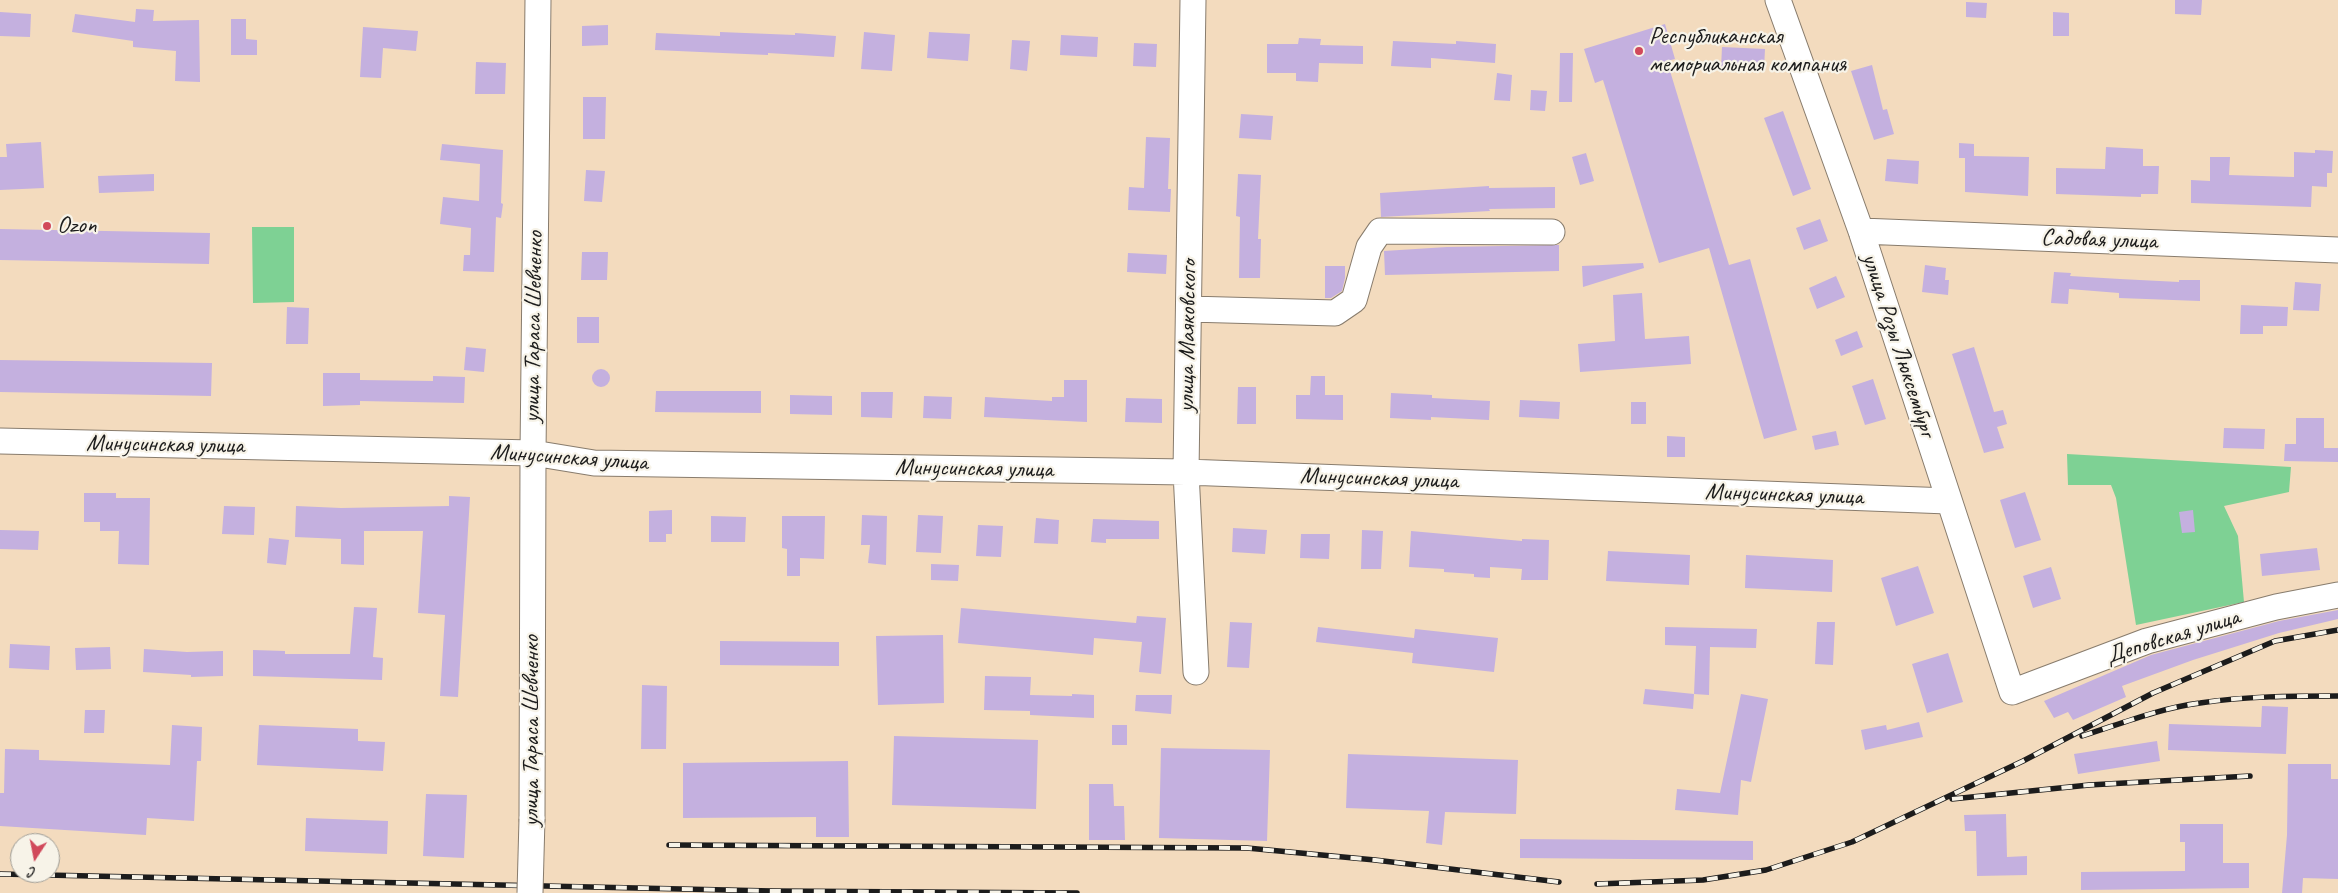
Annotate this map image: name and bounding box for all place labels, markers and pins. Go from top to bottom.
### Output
place label: Республиканская мемориальная компания [1649,23,1846,79]
marker: Республиканская мемориальная компания [1633,45,1645,57]
place label: Ozon [57,212,96,240]
marker: Ozon [41,220,53,232]

